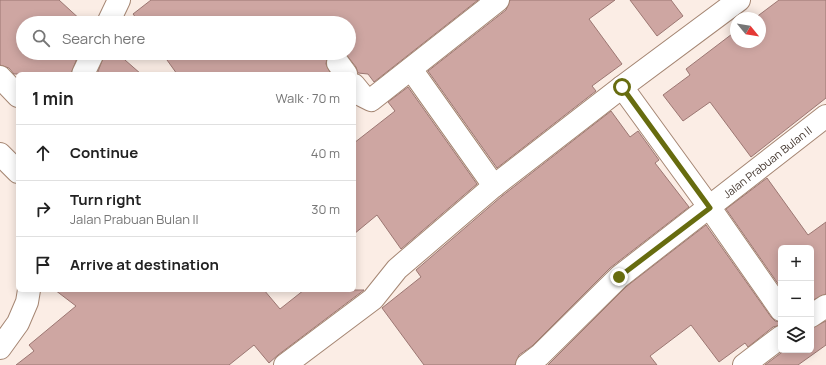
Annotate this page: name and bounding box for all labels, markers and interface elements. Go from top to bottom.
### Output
north arrow [730,12,766,48]
search box [16,16,356,60]
icon: search [30,27,52,49]
text: Search here [62,28,145,49]
route start [613,78,631,96]
text: 1 min [32,87,74,110]
text: Walk · 70 m [275,89,340,107]
street label: Jalan Prabuan Bulan II [719,123,815,201]
icon: ahead [32,142,54,164]
text: Continue [70,142,138,163]
text: 40 m [311,144,340,162]
text: Turn right [70,189,141,210]
icon: right [32,198,54,220]
text: 30 m [311,200,340,218]
text: Jalan Prabuan Bulan II [70,210,199,228]
map controls [778,245,814,353]
button: + [778,245,814,281]
icon: arrive [32,254,54,276]
text: Arrive at destination [70,254,219,275]
route end [610,268,628,286]
button: − [778,281,814,317]
button: layers [778,317,814,353]

